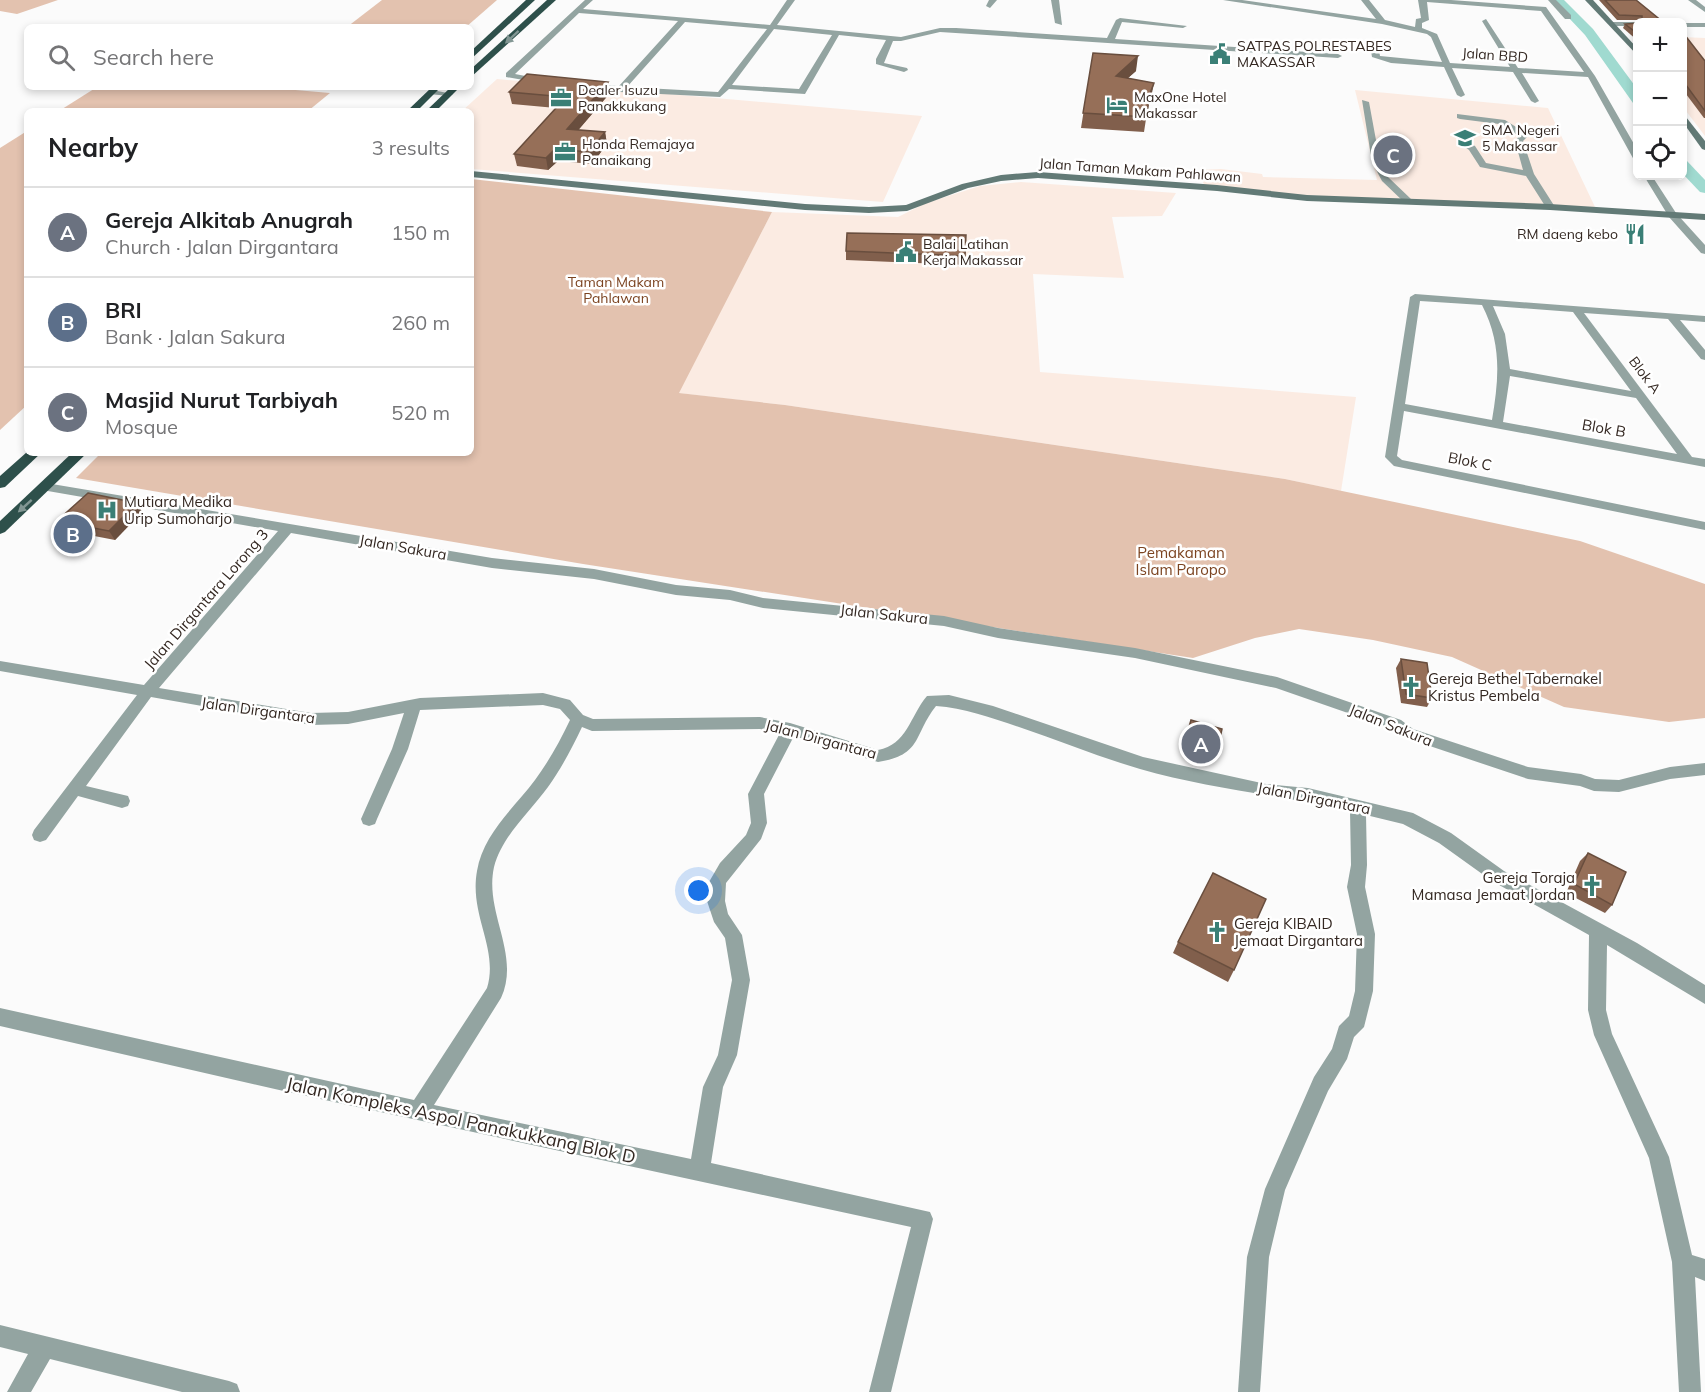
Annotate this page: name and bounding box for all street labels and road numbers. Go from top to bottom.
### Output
street label: Jalan BBD [1461,44,1529,66]
street label: Jalan Taman Makam Pahlawan [1038,154,1242,186]
street label: Blok A [1625,353,1665,398]
street label: Blok B [1581,415,1627,441]
street label: Blok C [1446,447,1494,475]
street label: Jalan Dirgantara Lorong 3 [140,525,272,673]
street label: Jalan Sakura [358,530,448,564]
street label: Jalan Sakura [839,600,929,628]
street label: Jalan Dirgantara [200,693,316,727]
street label: Jalan Sakura [1347,700,1435,750]
street label: Jalan Dirgantara [763,715,879,763]
street label: Jalan Dirgantara [1256,778,1372,818]
street label: Jalan Kompleks Aspol Panakukkang Blok D [284,1072,638,1168]

